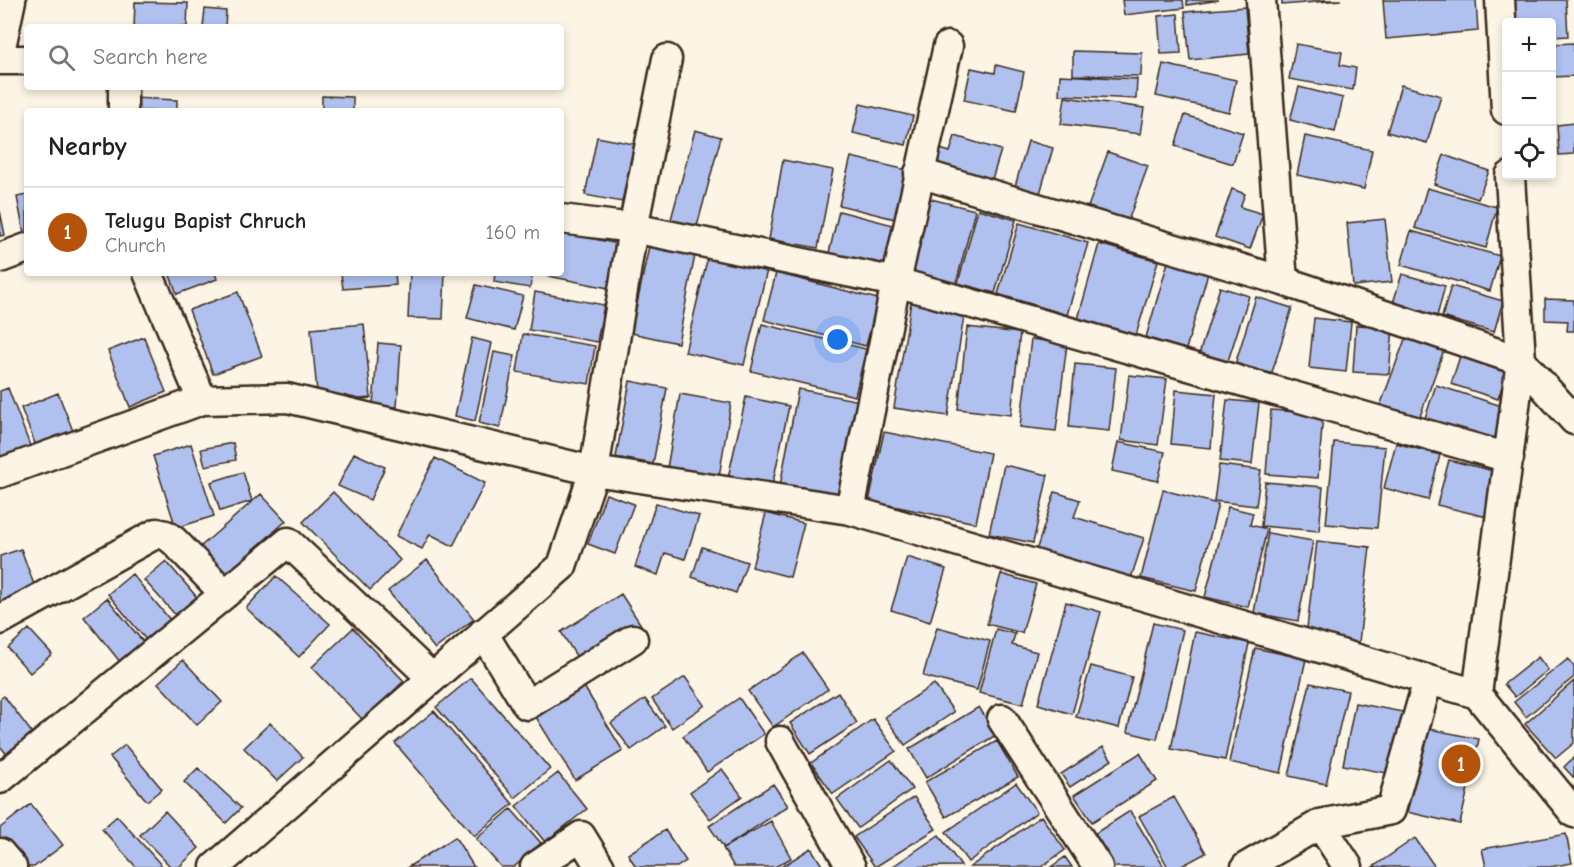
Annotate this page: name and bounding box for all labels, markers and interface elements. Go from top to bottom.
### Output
map controls [1502,18,1556,180]
button: + [1502,18,1556,72]
search box [24,24,564,90]
icon: search [45,41,78,74]
text: Search here [93,44,208,70]
button: − [1502,72,1556,126]
button: locate [1502,126,1556,180]
text: Nearby [48,132,127,162]
text: Telugu Bapist Chruch [105,208,306,234]
text: 1 [64,221,71,244]
text: 160 m [486,221,540,244]
text: Church [105,234,166,257]
your location [823,325,852,354]
pin: 1 [1442,742,1480,786]

